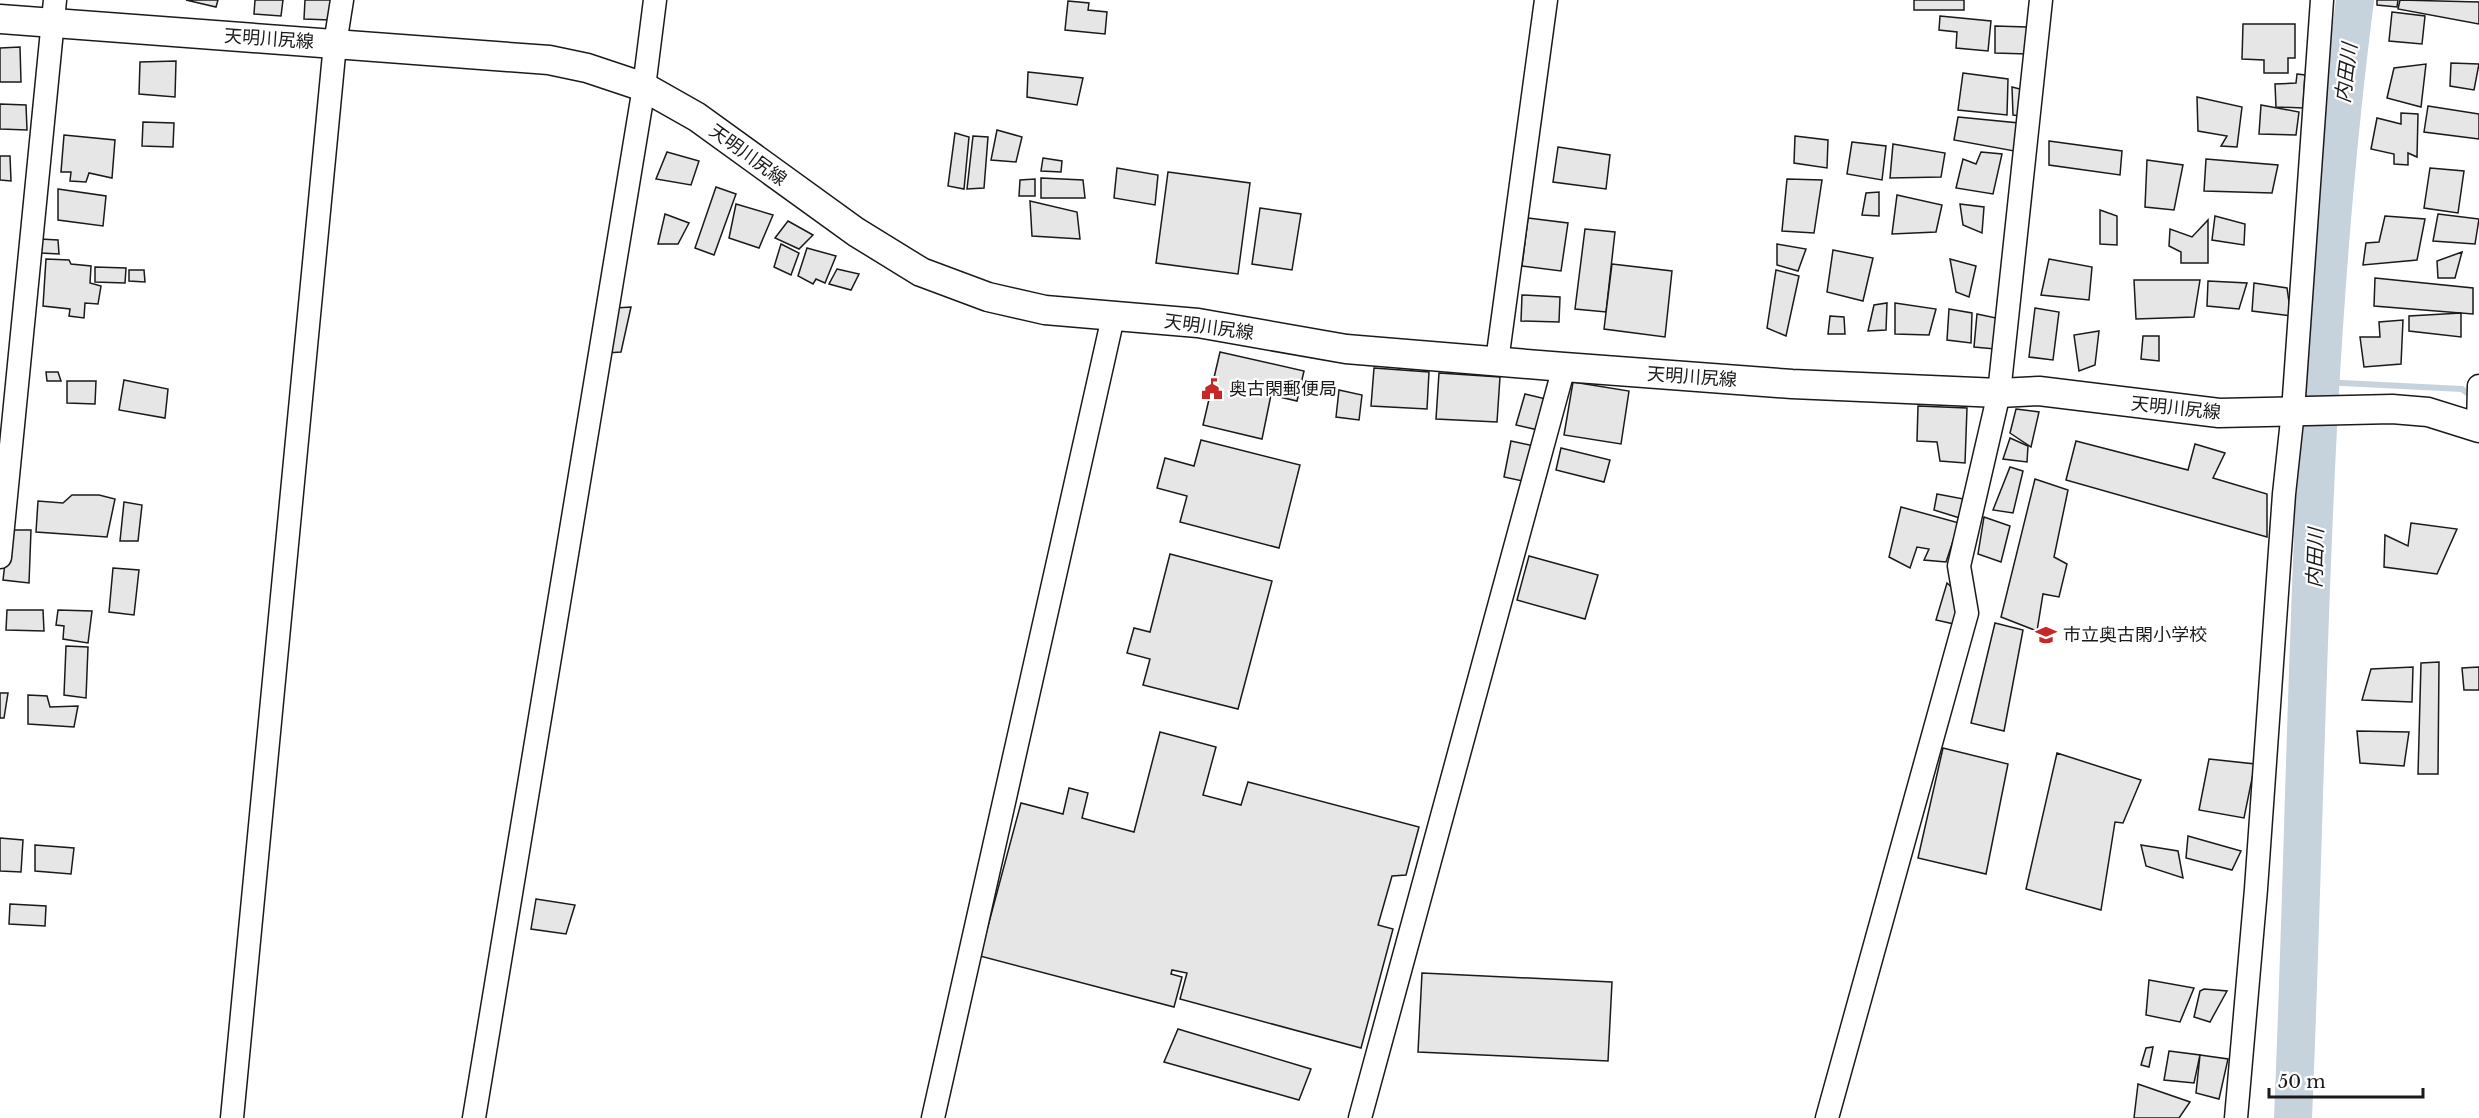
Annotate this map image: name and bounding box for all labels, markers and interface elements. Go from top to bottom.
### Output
street label: 天明川尻線 [223,25,315,53]
water label: 内田川 [2330,40,2362,104]
street label: 天明川尻線 [705,120,791,190]
street label: 天明川尻線 [1163,310,1255,344]
street label: 天明川尻線 [1646,363,1738,391]
public building icon: 奥古閑郵便局 [1200,377,1224,401]
place label: 奥古閑郵便局 [1229,378,1337,400]
street label: 天明川尻線 [2130,392,2222,424]
water label: 内田川 [2302,526,2328,588]
school or university icon: 市立奥古閑小学校 [2034,623,2058,647]
place label: 市立奥古閑小学校 [2063,624,2207,646]
scale bar [2269,1061,2424,1099]
text: 50 m [2278,1071,2326,1093]

